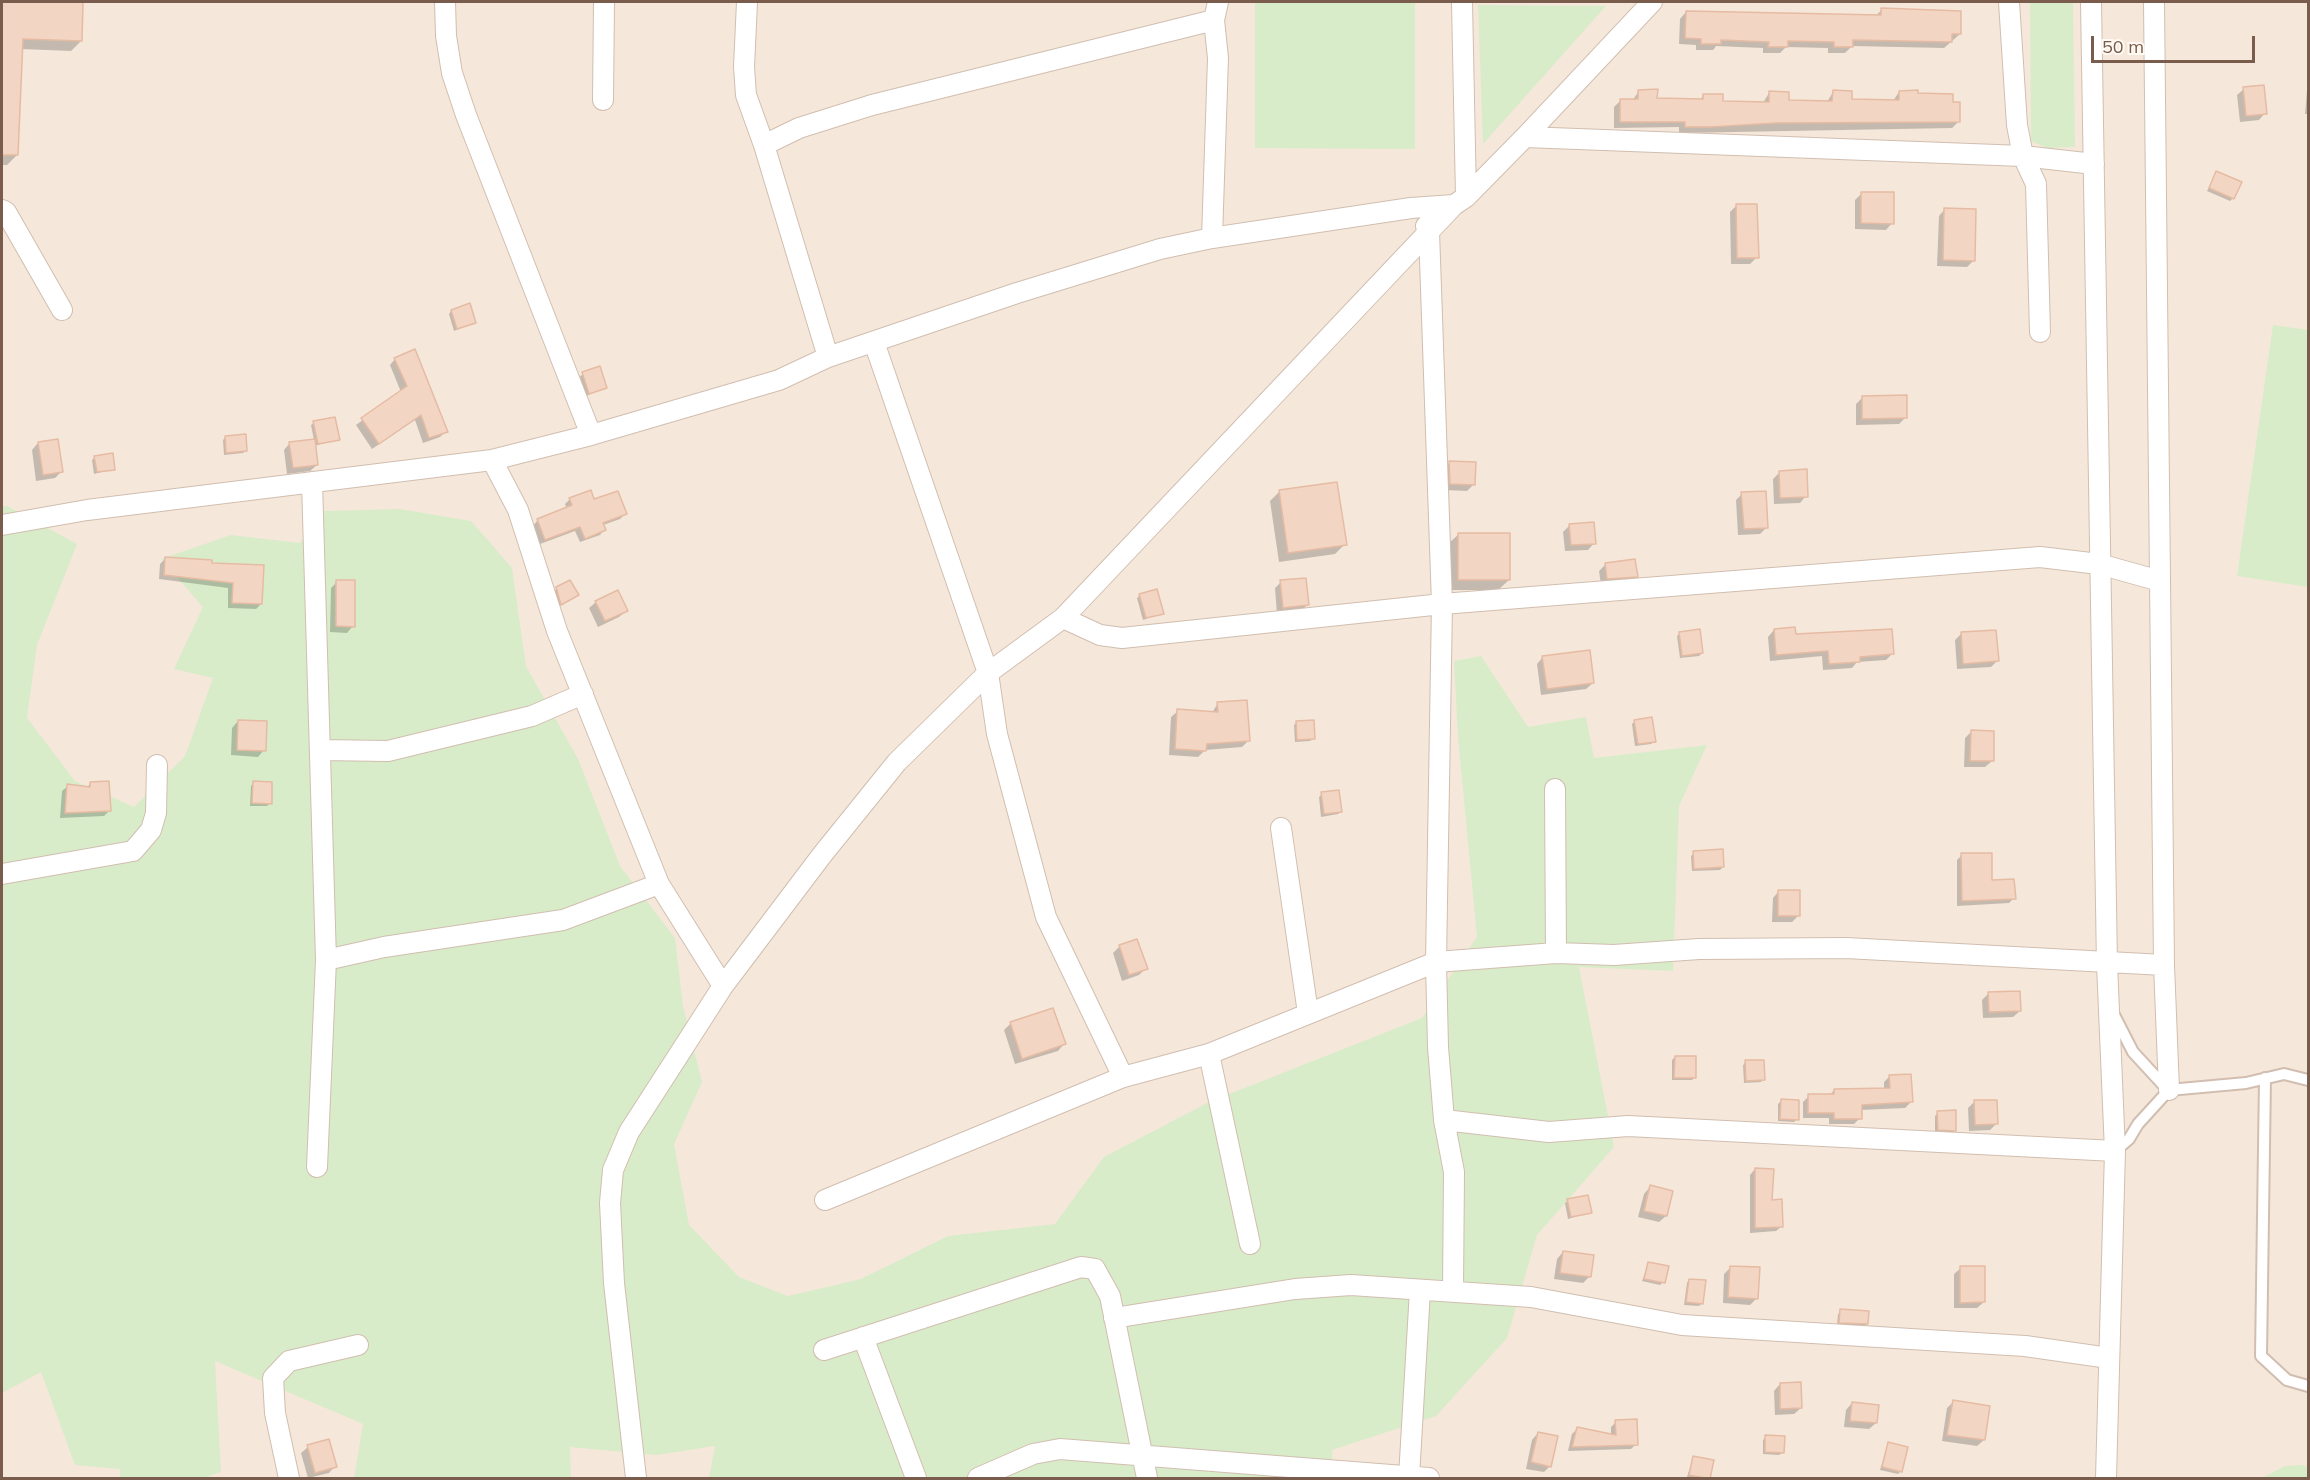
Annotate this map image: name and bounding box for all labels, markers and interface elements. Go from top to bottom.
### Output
scale bar [2094,24,2258,62]
text: 50 m [2102,35,2144,58]

